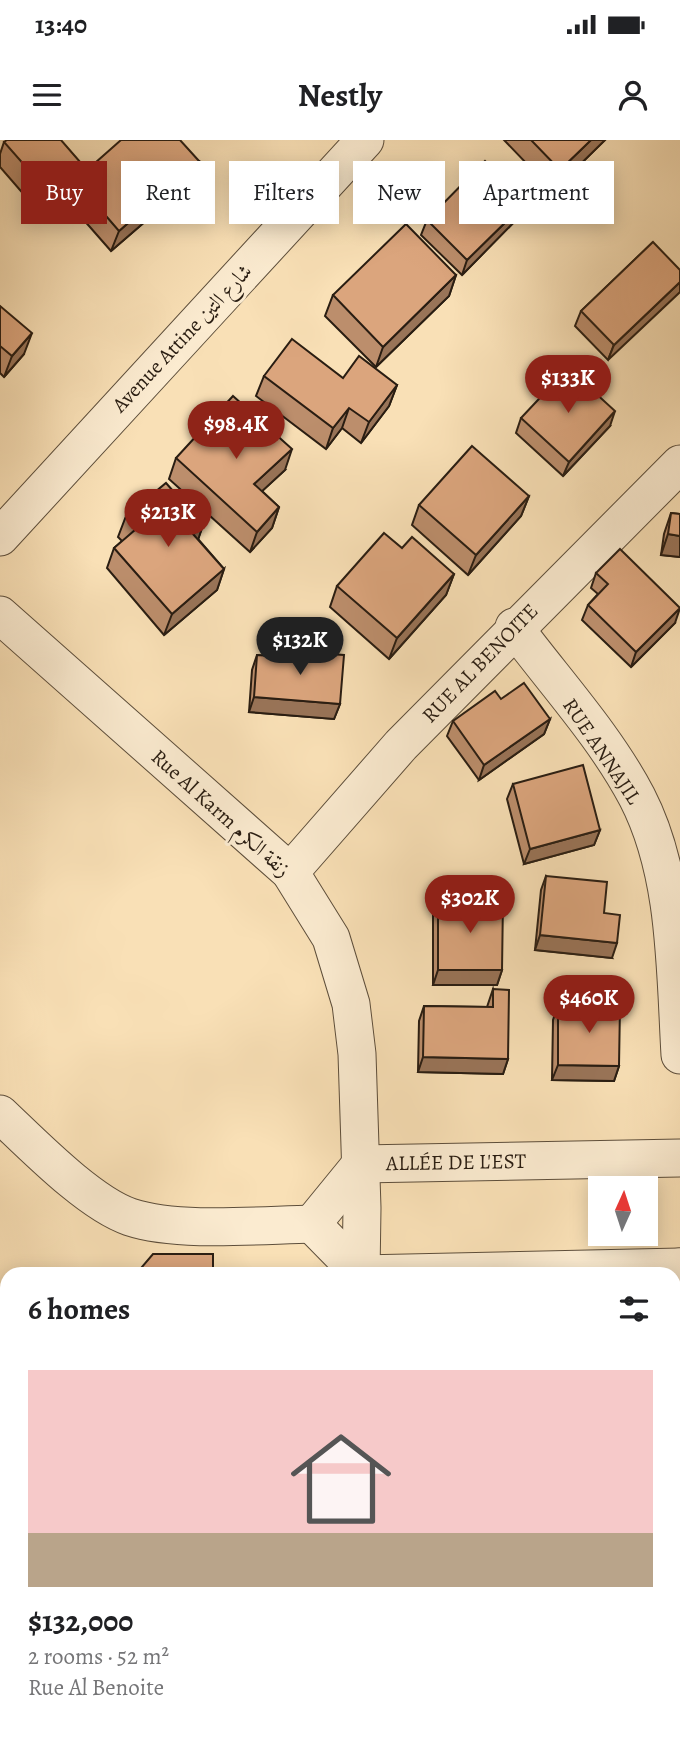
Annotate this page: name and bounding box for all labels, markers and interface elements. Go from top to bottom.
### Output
text: 13:40 [35,7,87,42]
text: Nestly [298,73,382,117]
icon: menu [28,76,66,114]
icon: person [614,76,652,114]
chip: Buy [21,161,107,224]
chip: Rent [121,161,215,224]
chip: Filters [229,161,339,224]
chip: New [353,161,445,224]
chip: Apartment [459,161,614,224]
street label: Avenue Attine شارع التين [105,258,261,422]
pin: $133K [519,356,617,415]
text: $133K [541,362,595,393]
pin: $98.4K [179,402,293,461]
text: $98.4K [204,408,268,439]
pin: $213K [119,490,217,549]
text: $213K [140,496,196,527]
street label: RUE AL BENOITE [416,597,544,729]
pin: $132K [251,617,349,677]
text: $132K [272,624,328,655]
street label: RUE ANNAJIL [556,692,648,810]
street label: Rue Al Karm زنقة الكرم [143,743,297,886]
pin: $302K [421,876,519,935]
text: $302K [441,882,499,913]
pin: $460K [540,976,638,1035]
text: $460K [560,982,618,1013]
street label: ALLÉE DE L'EST [385,1147,527,1177]
north arrow [588,1176,658,1246]
map controls [588,1176,658,1246]
text: 6 homes [28,1289,130,1329]
icon: filters [615,1290,653,1328]
icon: home [278,1416,404,1542]
text: $132,000 [28,1601,133,1641]
text: 2 rooms · 52 m² [28,1641,169,1672]
text: Rue Al Benoite [28,1672,164,1703]

